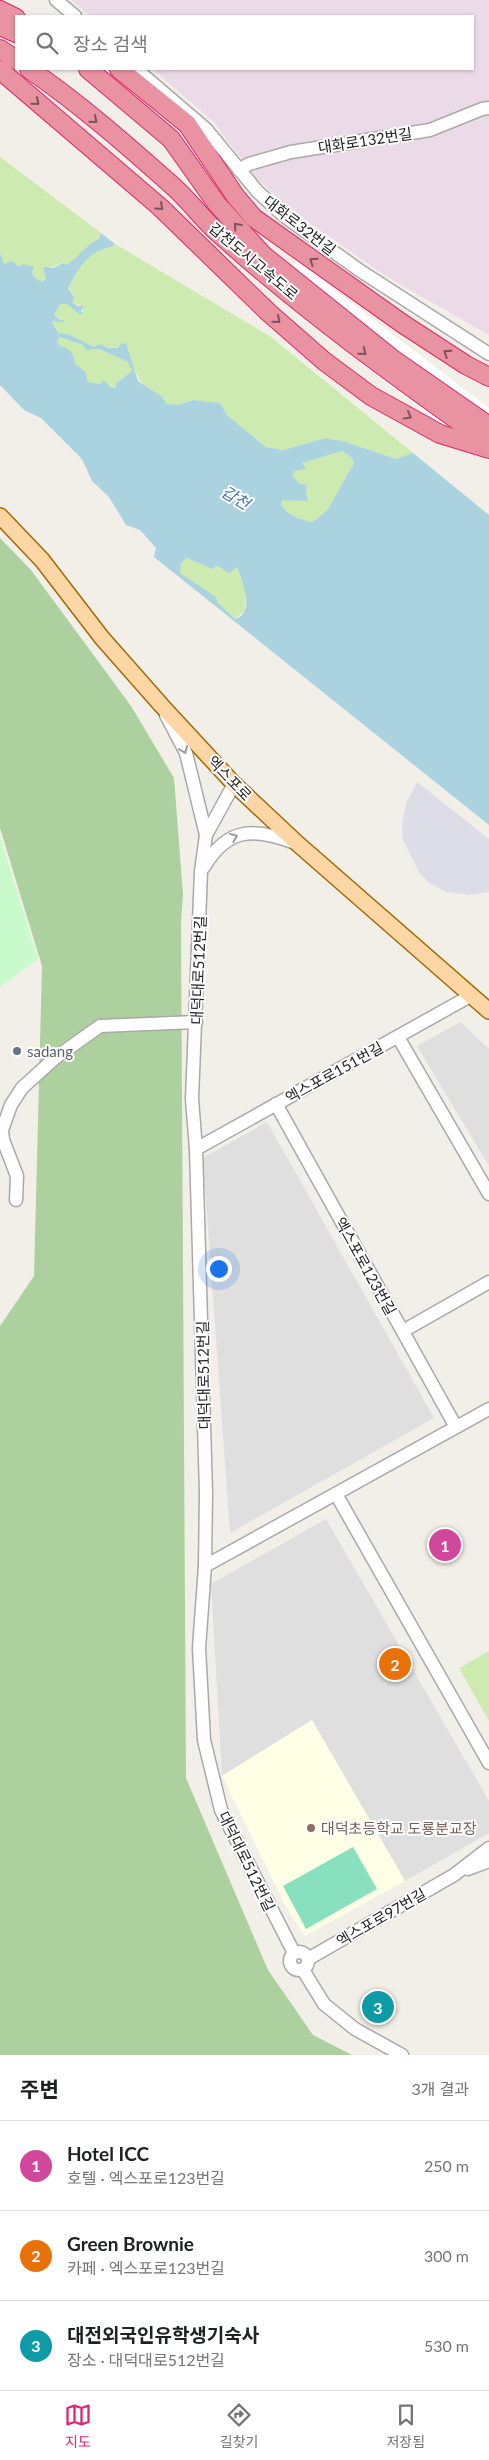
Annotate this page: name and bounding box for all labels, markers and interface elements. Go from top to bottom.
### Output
search box [15,15,474,70]
icon: search [33,29,61,57]
text: 장소 검색 [73,32,148,55]
one-way arrow [31,97,40,106]
one-way arrow [89,115,98,124]
street label: 대화로132번길 [317,124,413,156]
street label: 대화로32번길 [260,191,340,259]
one-way arrow [155,201,164,210]
street label: 갑천도시고속도로 [206,219,302,303]
one-way arrow [234,223,243,232]
one-way arrow [309,258,319,267]
one-way arrow [272,314,281,323]
one-way arrow [357,346,366,354]
one-way arrow [443,349,452,359]
one-way arrow [402,410,411,420]
water label: 갑천 [218,481,255,514]
one-way arrow [177,745,188,754]
street label: 엑스포로 [204,752,256,804]
one-way arrow [229,833,238,843]
street label: 대덕대로512번길 [187,915,209,1025]
street label: 엑스포로151번길 [282,1038,386,1106]
place label: sadang [27,1042,73,1060]
marker: sadang [11,1045,23,1057]
street label: 엑스포로123번길 [332,1214,400,1318]
your location [206,1256,232,1282]
street label: 대덕대로512번길 [193,1320,213,1430]
pin: 1 [429,1526,461,1564]
pin: 2 [379,1645,411,1683]
street label: 대덕대로512번길 [215,1808,279,1914]
place label: 대덕초등학교 도룡분교장 [321,1819,477,1837]
marker: 대덕초등학교 도룡분교장 [305,1822,317,1834]
street label: 엑스포로97번길 [333,1884,429,1950]
pin: 3 [362,1988,394,2026]
text: 주변 [20,2076,59,2101]
text: 3개 결과 [411,2079,469,2098]
text: Hotel ICC [67,2142,149,2165]
text: 1 [31,2156,41,2175]
text: 250 m [424,2156,469,2175]
text: 호텔 · 엑스포로123번길 [67,2168,225,2187]
text: Green Brownie [67,2232,194,2255]
text: 2 [31,2246,41,2265]
text: 300 m [424,2246,469,2265]
text: 카페 · 엑스포로123번길 [67,2258,225,2277]
text: 대전외국인유학생기숙사 [67,2323,259,2346]
text: 3 [31,2336,41,2355]
text: 530 m [424,2336,469,2355]
text: 장소 · 대덕대로512번길 [67,2350,225,2369]
tab: 지도 [64,2401,92,2451]
tab: 길찾기 [220,2401,259,2451]
tab: 저장됨 [386,2401,425,2451]

